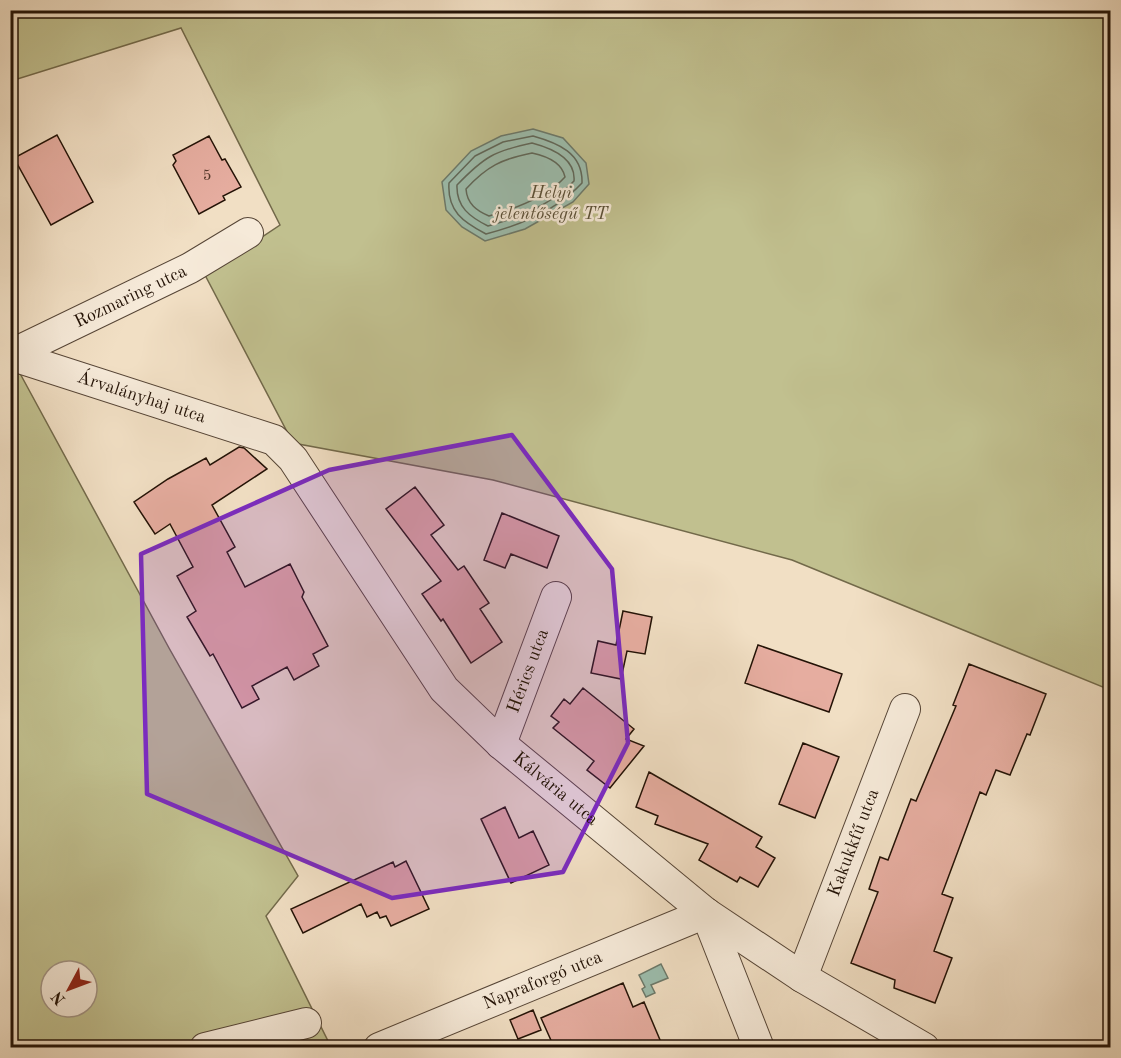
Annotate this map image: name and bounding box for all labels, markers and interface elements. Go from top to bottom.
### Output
house number: 5 [203,169,211,184]
park label: Helyi jelentőségű TT [492,184,610,223]
street label: Rozmaring utca [72,262,190,331]
street label: Árvalányhaj utca [75,364,208,426]
street label: Hérics utca [504,626,552,715]
street label: Kálvária utca [509,749,601,829]
street label: Kakukkfű utca [825,786,882,899]
street label: Napraforgó utca [480,948,605,1013]
north arrow [39,959,99,1019]
text: N [49,987,69,1007]

